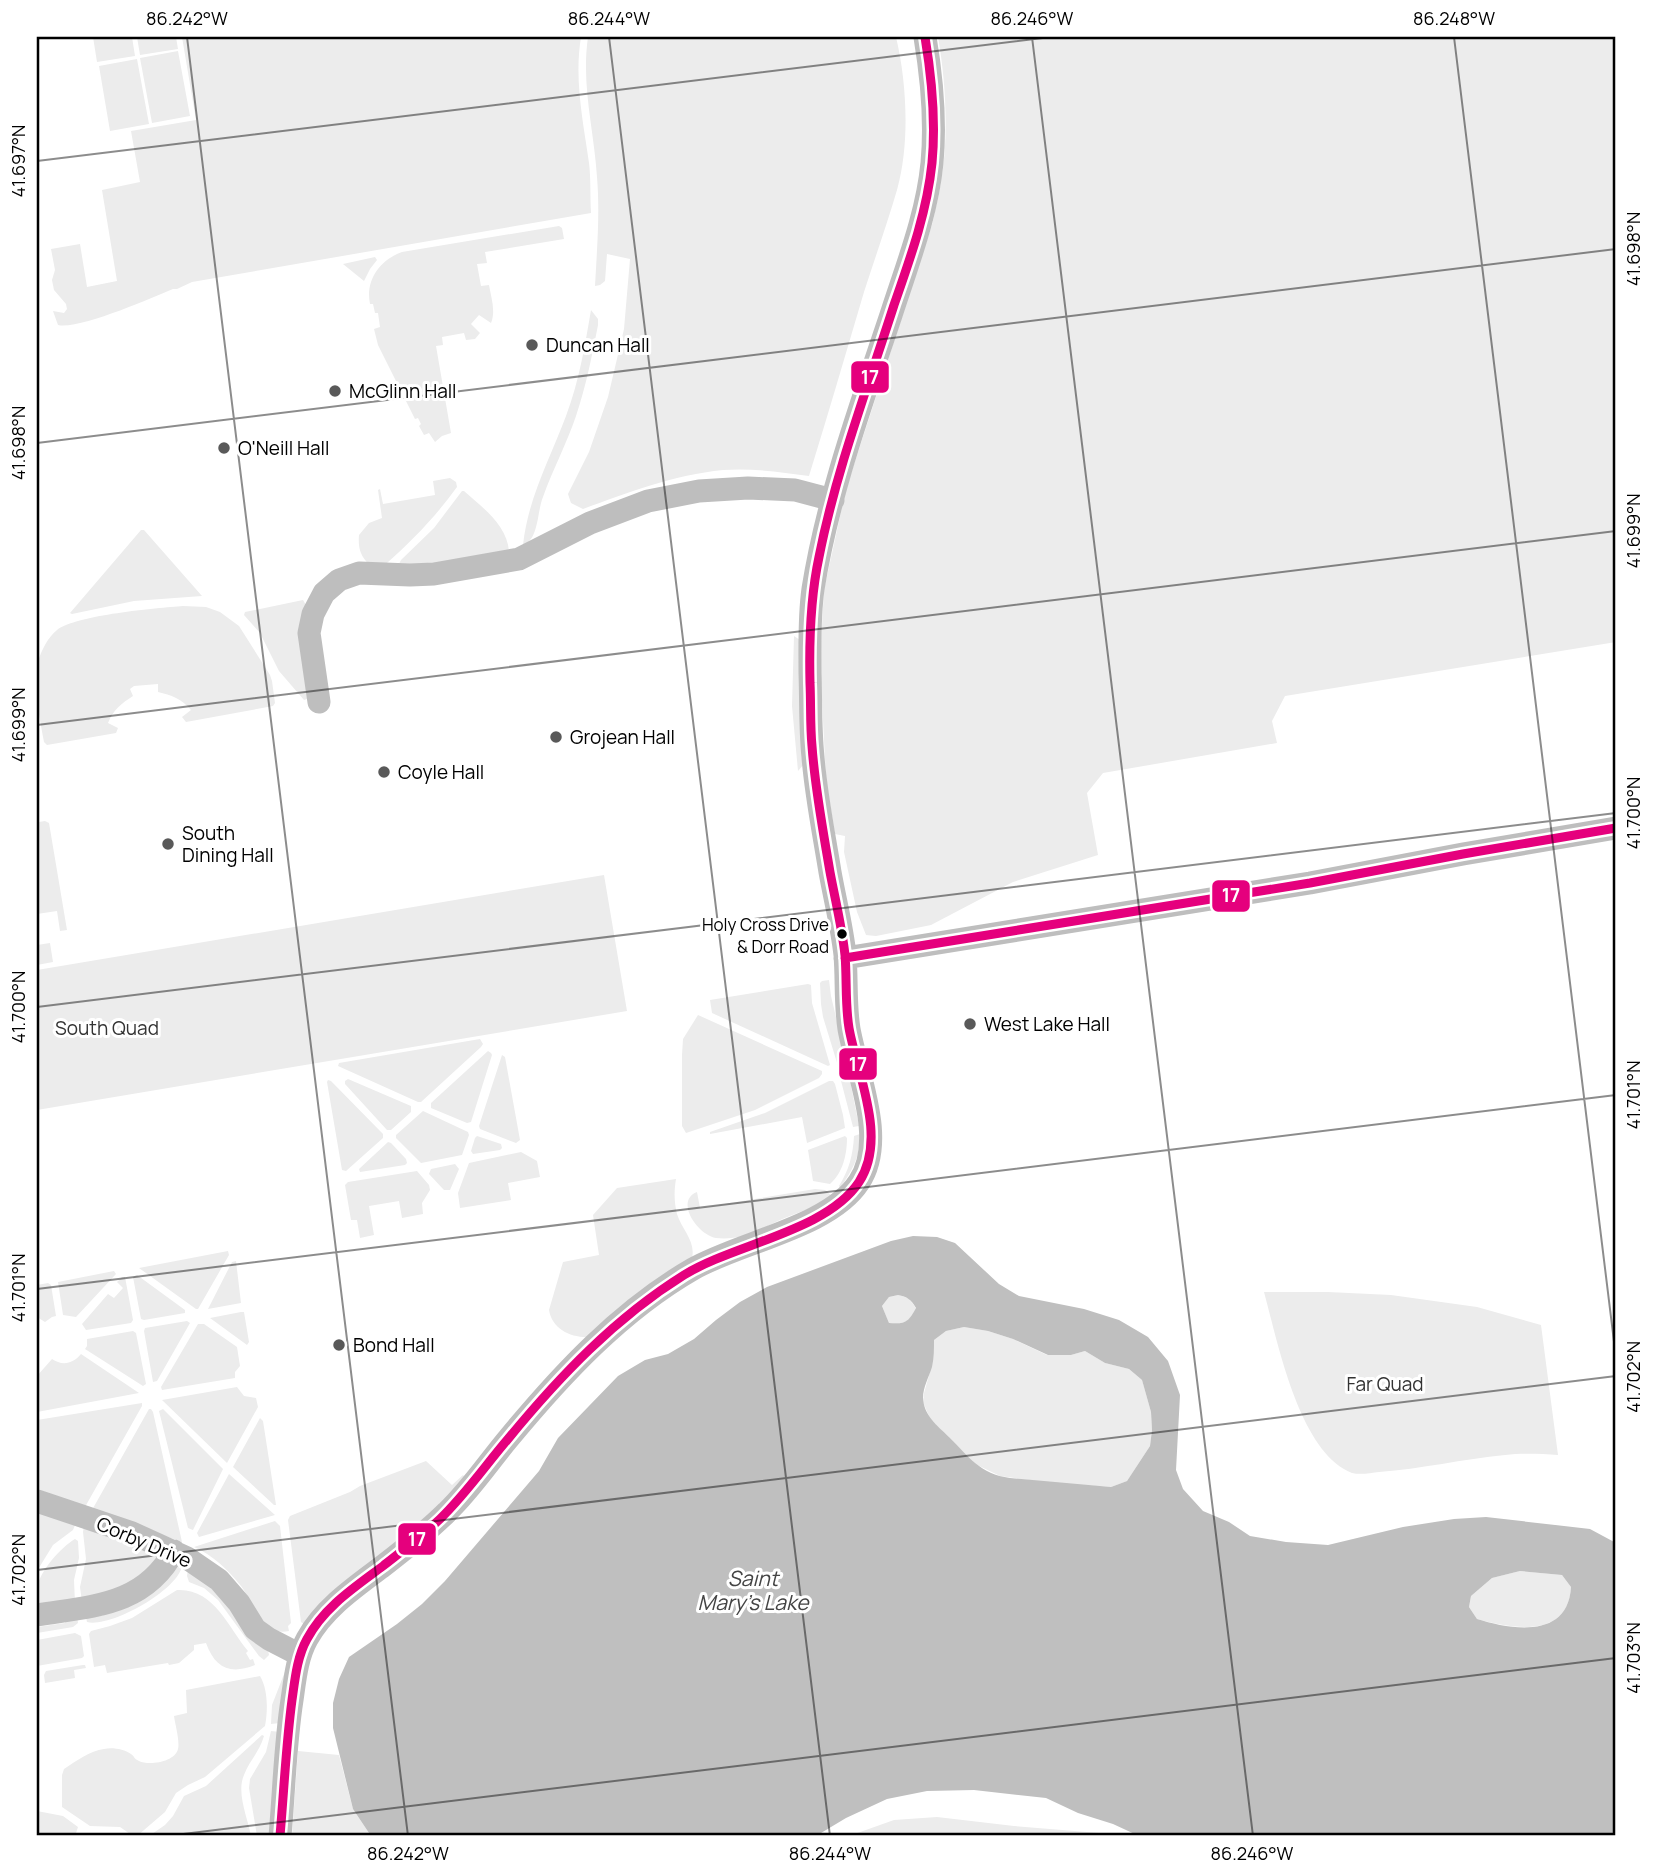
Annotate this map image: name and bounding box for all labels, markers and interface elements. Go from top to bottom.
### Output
text: 86.242°W [146,6,228,30]
text: 86.244°W [568,6,650,30]
text: 86.246°W [991,6,1074,30]
text: 86.248°W [1413,6,1495,30]
text: 41.697°N [6,125,30,197]
text: 41.698°N [1621,212,1645,286]
place label: Duncan Hall [546,332,650,358]
marker: Duncan Hall [524,337,540,353]
line badge: 17 [850,360,890,394]
text: 17 [861,364,879,390]
place label: McGlinn Hall [349,378,457,404]
marker: McGlinn Hall [327,383,343,399]
text: 41.698°N [6,406,30,480]
place label: O'Neill Hall [238,435,329,461]
marker: O'Neill Hall [216,440,232,456]
text: 41.699°N [1621,493,1645,569]
text: 41.699°N [6,687,30,763]
place label: Grojean Hall [570,724,675,750]
marker: Grojean Hall [548,729,564,745]
place label: Coyle Hall [398,759,484,785]
marker: Coyle Hall [376,764,392,780]
text: 41.700°N [1621,777,1645,849]
place label: South Dining Hall [182,820,274,868]
marker: South Dining Hall [160,836,176,852]
line badge: 17 [1211,879,1251,913]
text: 17 [1222,882,1240,908]
place label: Holy Cross Drive & Dorr Road [702,913,829,958]
marker: Holy Cross Drive & Dorr Road [835,927,849,941]
text: 41.700°N [6,971,30,1043]
place label: West Lake Hall [984,1011,1110,1037]
park label: South Quad [55,1015,159,1041]
marker: West Lake Hall [962,1016,978,1032]
line badge: 17 [838,1047,878,1081]
text: 17 [849,1051,867,1077]
text: 41.701°N [1621,1061,1645,1129]
text: 41.701°N [6,1254,30,1322]
place label: Bond Hall [353,1332,435,1358]
marker: Bond Hall [331,1337,347,1353]
text: 41.702°N [1621,1341,1645,1413]
park label: Far Quad [1346,1371,1424,1397]
street label: Corby Drive [93,1510,195,1574]
line badge: 17 [397,1522,437,1556]
text: 17 [408,1526,426,1552]
text: 41.702°N [6,1534,30,1606]
water label: Saint Mary's Lake [698,1564,810,1616]
text: 41.703°N [1621,1622,1645,1694]
text: 86.242°W [367,1841,449,1865]
text: 86.244°W [789,1841,871,1865]
text: 86.246°W [1211,1841,1294,1865]

